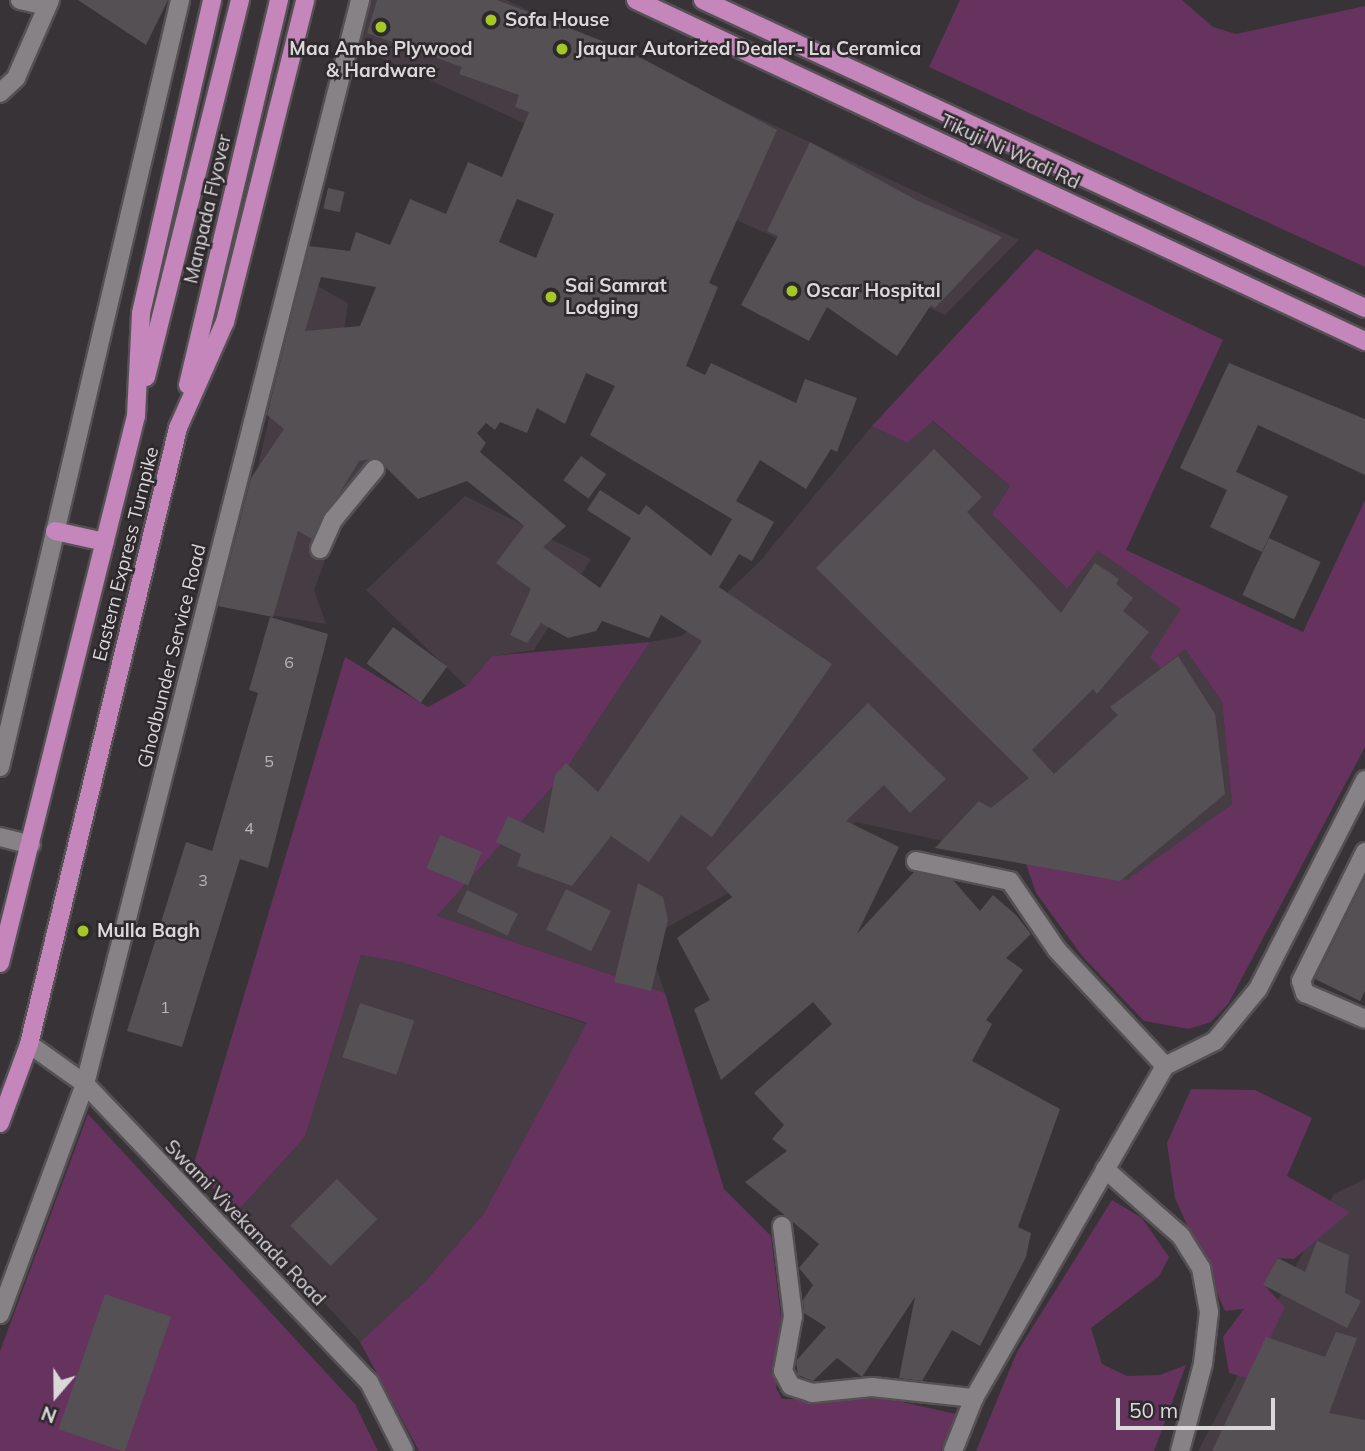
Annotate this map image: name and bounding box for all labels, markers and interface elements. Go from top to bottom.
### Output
place label: Sofa House [505,9,609,31]
marker: Sofa House [483,12,499,28]
marker: Maa Ambe Plywood & Hardware [373,19,389,35]
place label: Maa Ambe Plywood & Hardware [289,38,473,82]
place label: Jaquar Autorized Dealer- La Ceramica [576,38,921,60]
marker: Jaquar Autorized Dealer- La Ceramica [554,41,570,57]
street label: Tikuji Ni Wadi Rd [937,110,1083,194]
street label: Manpada Flyover [180,132,236,286]
place label: Sai Samrat Lodging [565,275,667,319]
place label: Oscar Hospital [806,280,941,302]
marker: Oscar Hospital [784,283,800,299]
marker: Sai Samrat Lodging [543,289,559,305]
street label: Eastern Express Turnpike [88,444,164,664]
street label: Ghodbunder Service Road [133,542,211,770]
house number: 6 [284,652,294,672]
house number: 5 [264,751,274,771]
house number: 4 [244,818,254,838]
house number: 3 [198,870,208,890]
place label: Mulla Bagh [97,920,200,942]
marker: Mulla Bagh [75,923,91,939]
house number: 1 [160,997,170,1017]
street label: Swami Vivekanada Road [160,1135,330,1311]
north arrow [21,1360,91,1430]
scale bar [1120,1384,1279,1428]
text: 50 m [1129,1397,1178,1423]
text: N [38,1401,60,1428]

